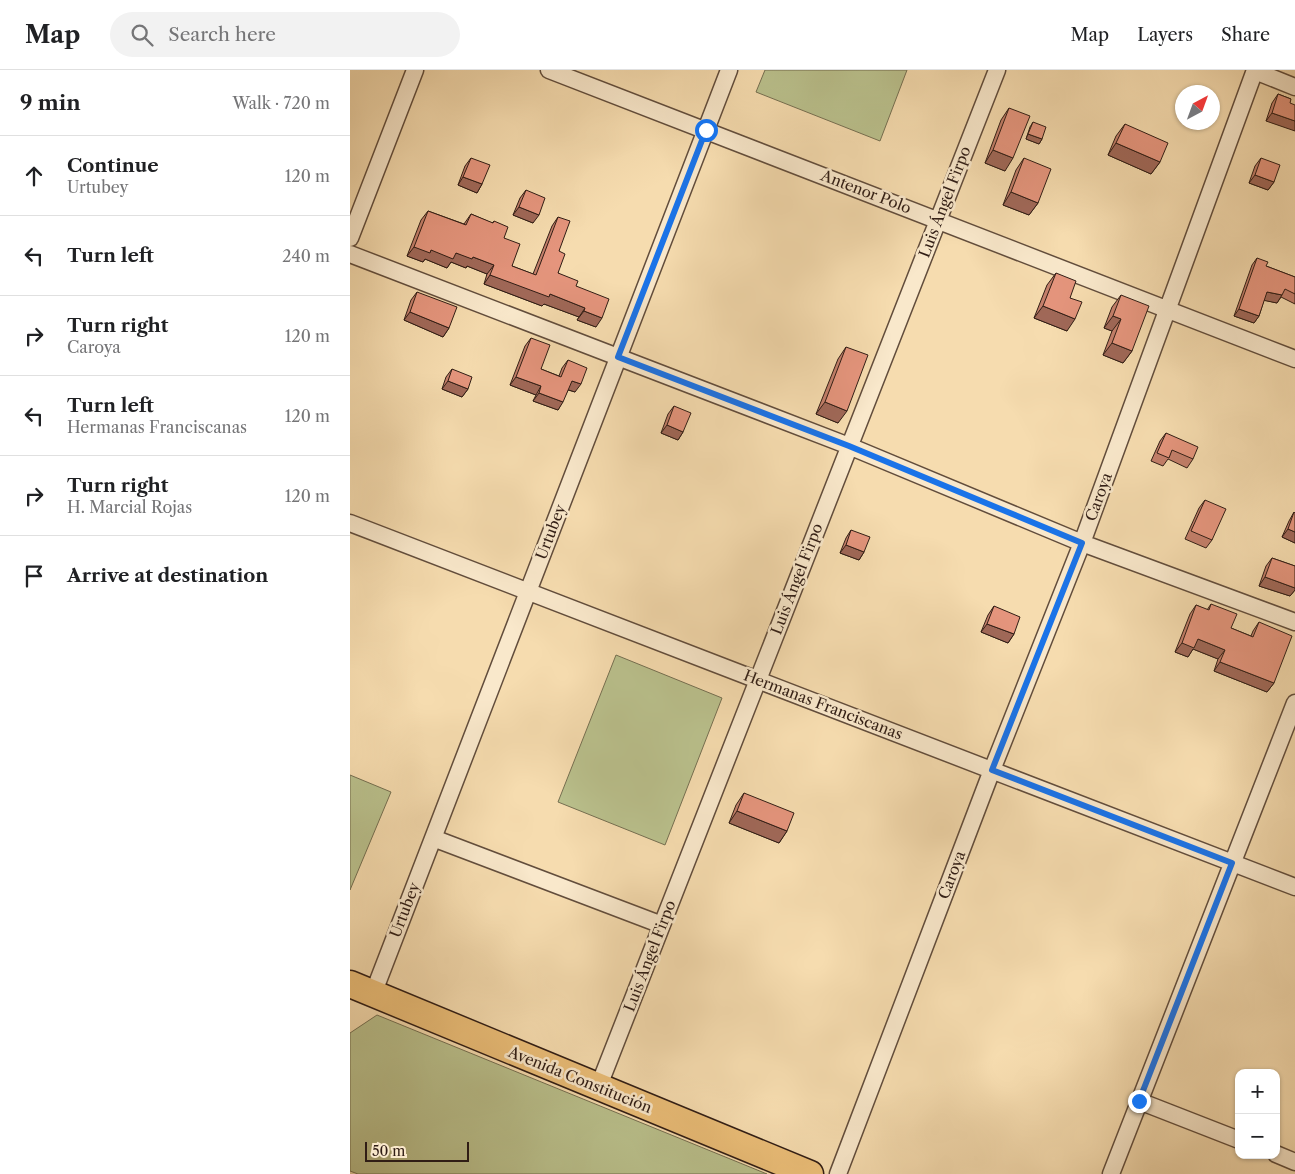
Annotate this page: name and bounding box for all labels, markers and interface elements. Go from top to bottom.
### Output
search box [110,12,460,57]
text: Map [25,20,80,49]
icon: search [128,21,156,49]
text: Search here [168,23,276,46]
text: Map [1071,24,1109,46]
text: Layers [1137,24,1193,46]
text: Share [1221,24,1270,46]
north arrow [1175,85,1220,130]
text: 9 min [20,90,81,115]
text: Walk · 720 m [232,93,330,113]
route start [695,119,718,142]
street label: Luis Ángel Firpo [915,143,975,260]
text: Continue [67,154,159,177]
icon: ahead [20,162,48,190]
street label: Antenor Polo [817,165,914,217]
text: 120 m [285,166,330,186]
text: Urtubey [67,177,128,197]
icon: left [20,242,48,270]
text: Turn left [67,244,154,267]
text: 240 m [282,246,330,266]
text: Turn right [67,314,168,337]
icon: right [20,322,48,350]
text: 120 m [285,326,330,346]
text: Caroya [67,337,121,357]
text: Turn left [67,394,154,417]
icon: left [20,402,48,430]
text: 120 m [285,406,330,426]
text: Hermanas Franciscanas [67,417,247,437]
street label: Caroya [1081,470,1116,524]
text: Turn right [67,474,168,497]
icon: right [20,482,48,510]
text: 120 m [285,486,330,506]
text: H. Marcial Rojas [67,497,192,517]
street label: Urtubey [531,501,570,562]
street label: Luis Ángel Firpo [767,520,827,637]
icon: arrive [20,562,48,590]
text: Arrive at destination [67,564,268,587]
street label: Hermanas Franciscanas [741,665,905,744]
street label: Caroya [934,848,969,902]
street label: Urtubey [385,879,424,940]
street label: Luis Ángel Firpo [620,897,680,1014]
street label: Avenida Constitución [505,1042,655,1117]
map controls [1235,1069,1280,1159]
button: + [1235,1069,1280,1114]
route end [1128,1090,1151,1113]
button: − [1235,1114,1280,1159]
scale bar [365,1139,469,1162]
text: 50 m [372,1142,405,1160]

